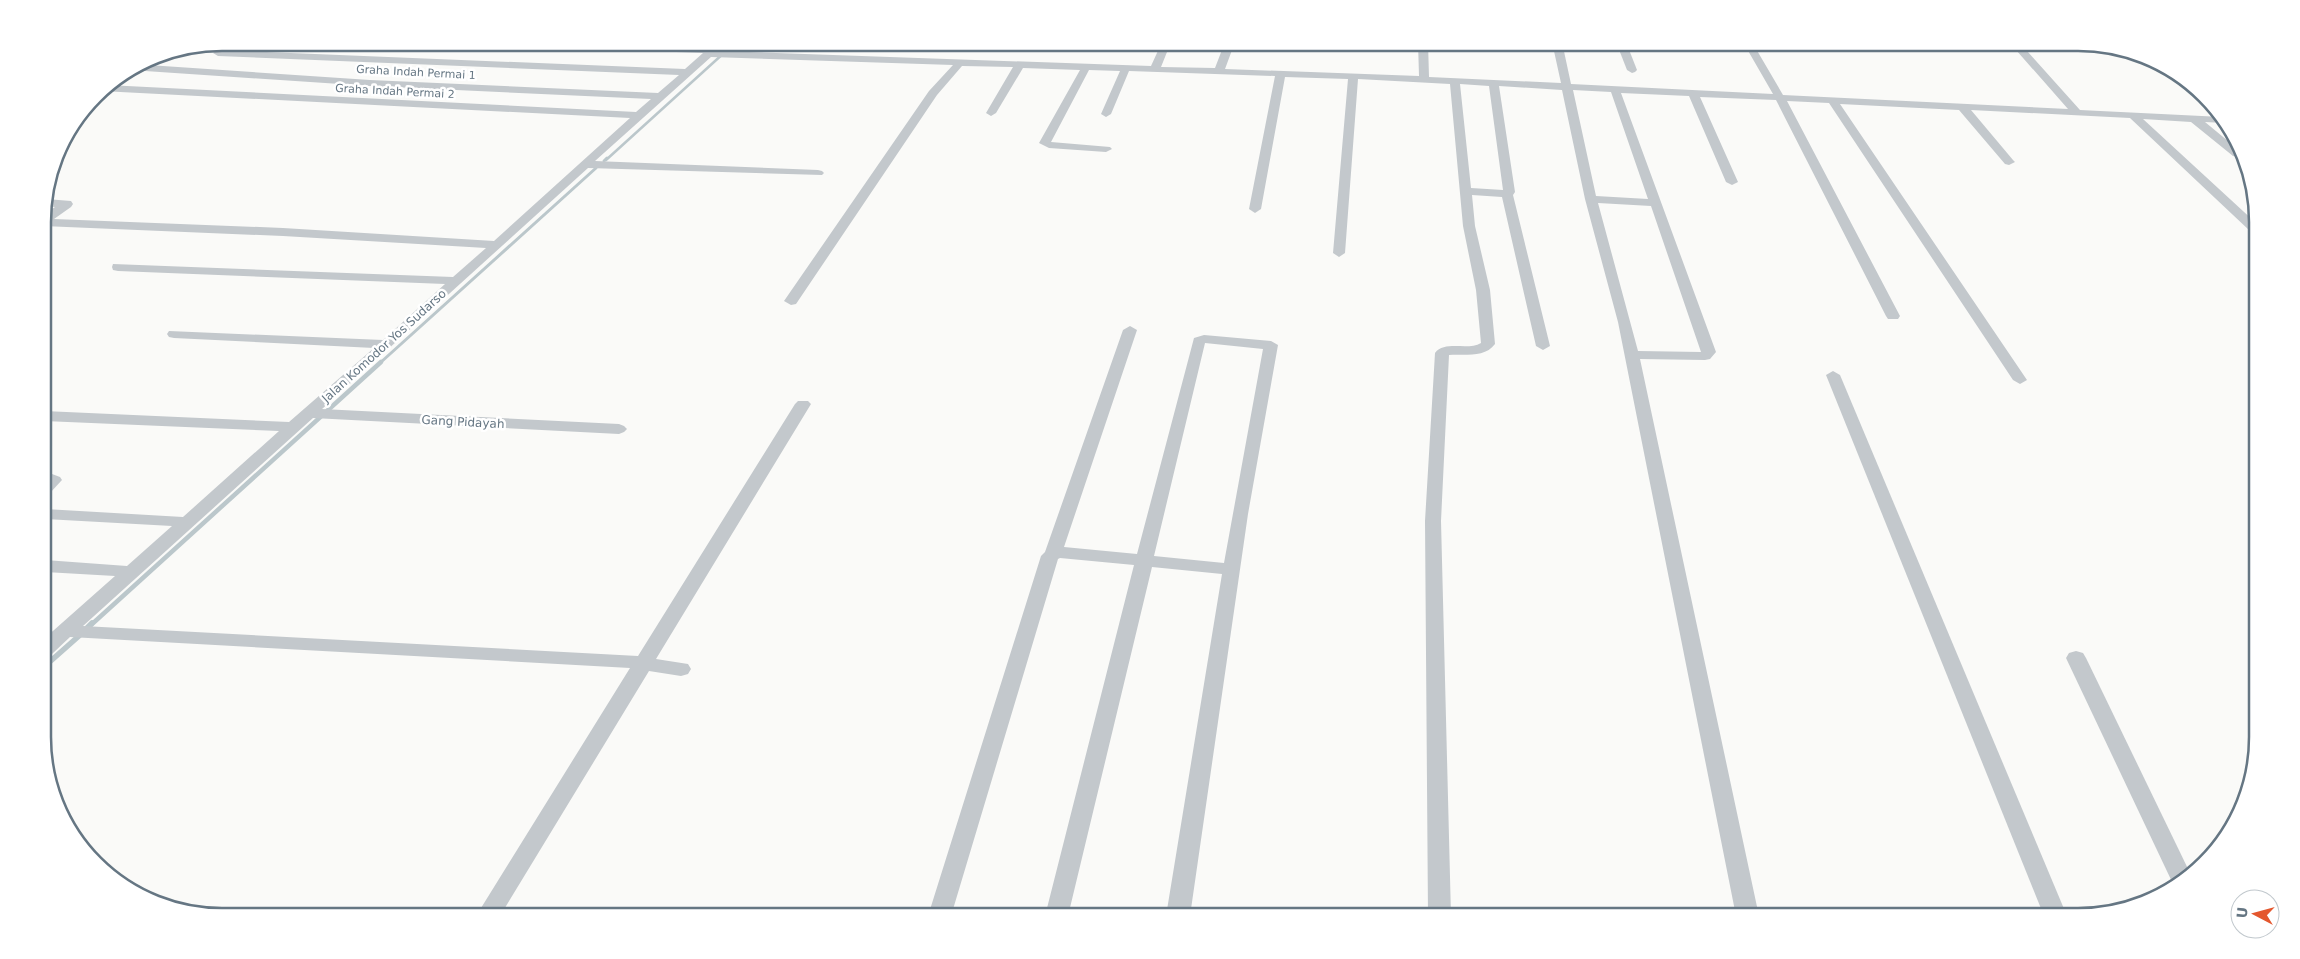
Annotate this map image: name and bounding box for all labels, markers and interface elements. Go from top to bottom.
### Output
street label: Graha Indah Permai 1 [356,63,476,82]
street label: Graha Indah Permai 2 [335,82,455,101]
street label: Jalan Komodor Yos Sudarso [318,287,449,406]
street label: Gang Pidayah [421,413,505,431]
north arrow [2230,889,2280,939]
text: U [2234,906,2251,919]

